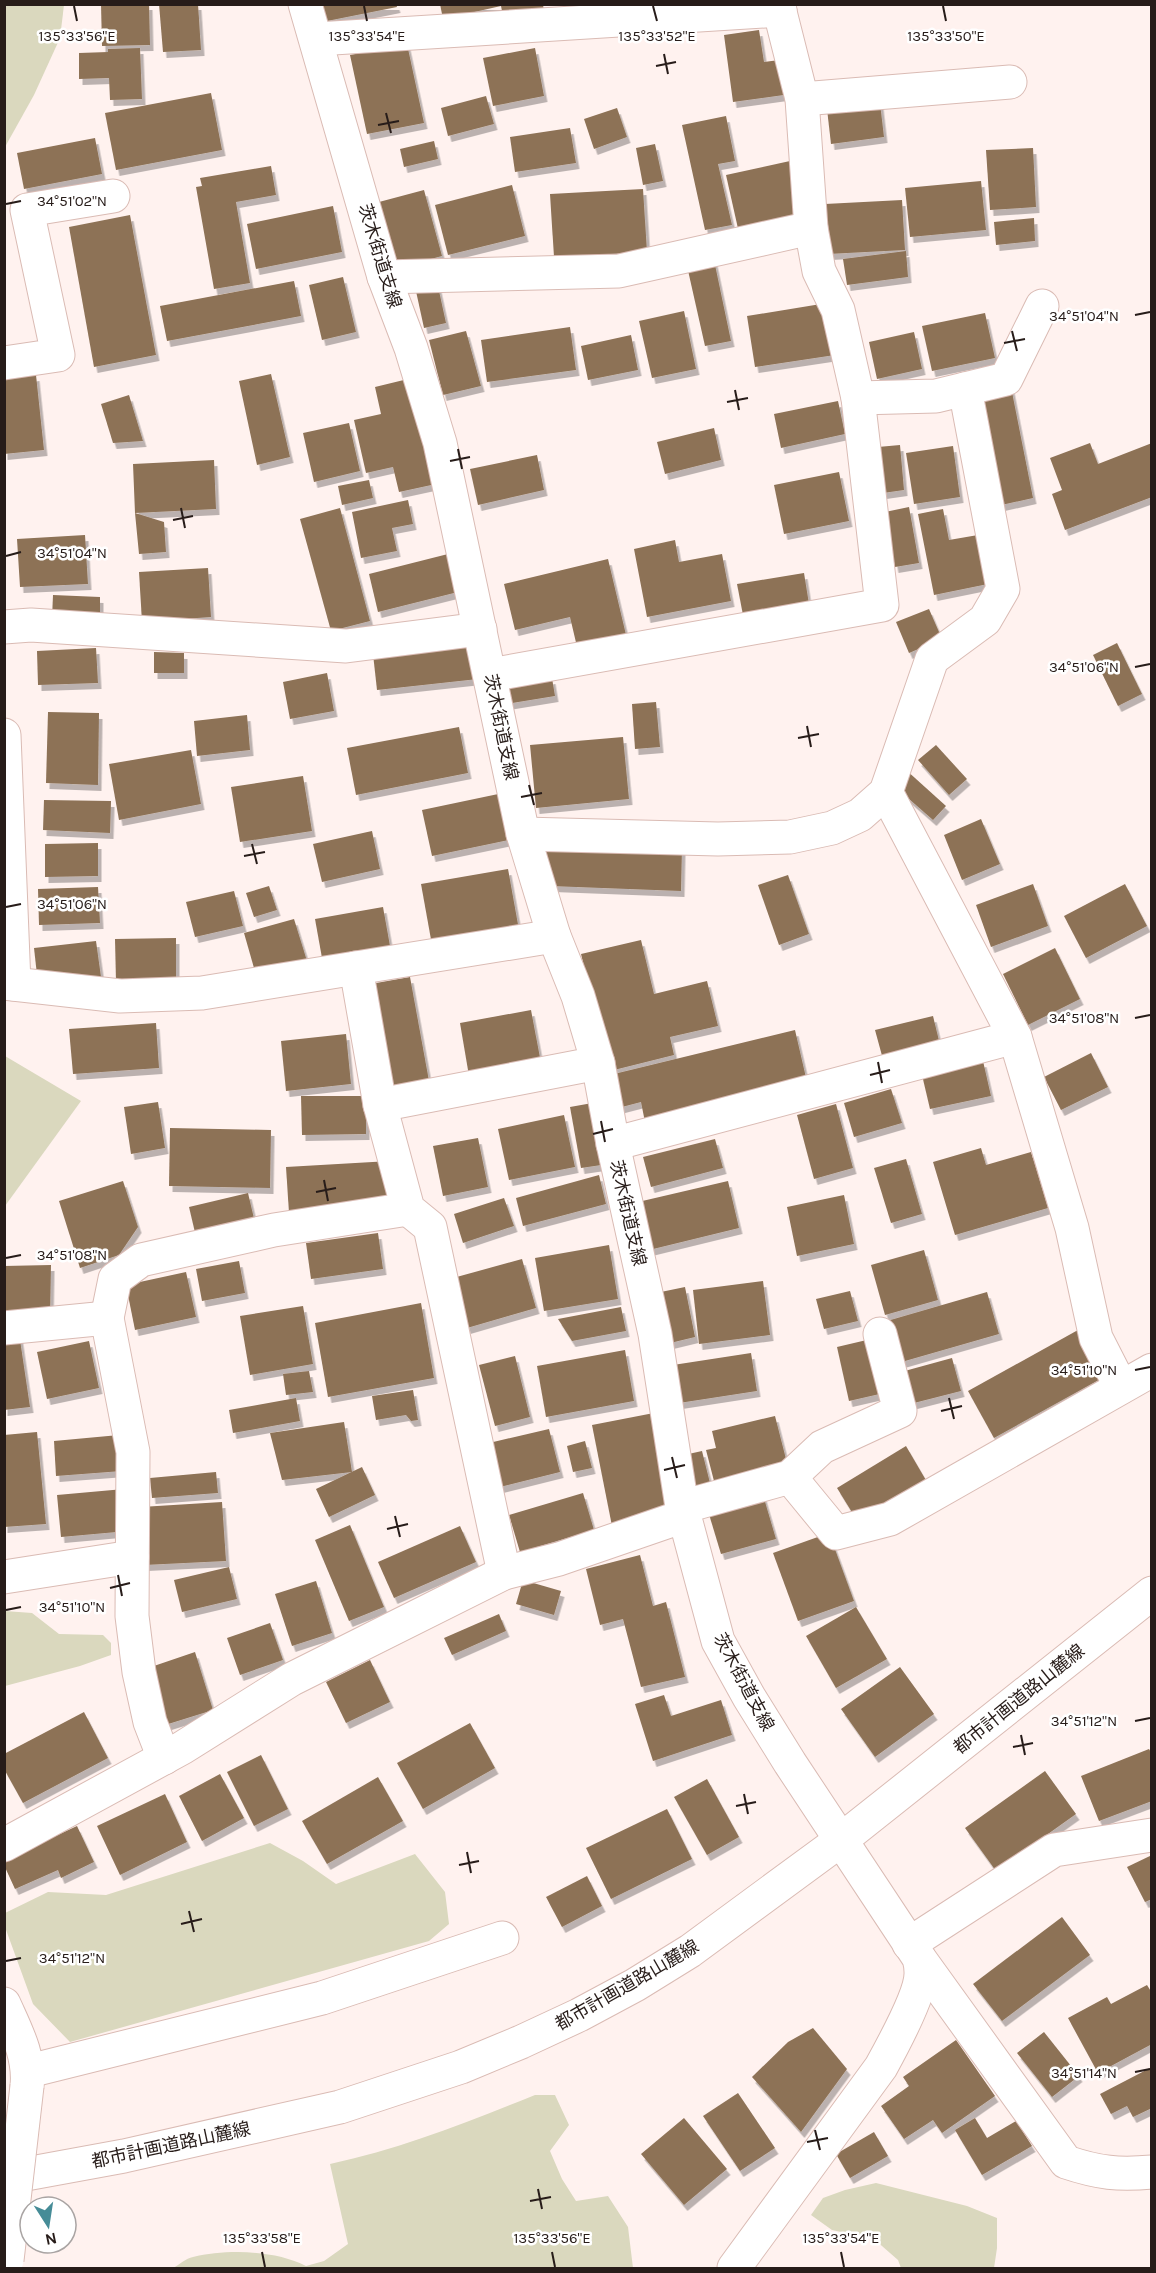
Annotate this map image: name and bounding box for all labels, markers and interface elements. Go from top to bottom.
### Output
text: 135°33'56"E [38,27,116,45]
text: 135°33'54"E [329,27,405,45]
text: 135°33'52"E [618,27,696,45]
text: 135°33'50"E [907,27,985,45]
text: 34°51'02"N [37,192,107,210]
street label: 茨木街道支線 [354,201,406,311]
text: 34°51'04"N [1049,307,1119,325]
text: 34°51'04"N [37,544,107,562]
text: 34°51'06"N [1049,658,1119,676]
street label: 茨木街道支線 [479,672,523,782]
text: 34°51'06"N [37,895,107,913]
text: 34°51'08"N [1049,1009,1119,1027]
street label: 茨木街道支線 [605,1158,651,1268]
text: 34°51'08"N [37,1246,107,1264]
text: 34°51'10"N [1051,1361,1117,1379]
text: 34°51'10"N [39,1598,105,1616]
street label: 茨木街道支線 [709,1629,779,1735]
street label: 都市計画道路山麓線 [949,1639,1089,1759]
text: 34°51'12"N [1051,1712,1117,1730]
street label: 都市計画道路山麓線 [551,1935,703,2035]
text: 34°51'12"N [39,1949,105,1967]
text: 34°51'14"N [1051,2064,1117,2082]
street label: 都市計画道路山麓線 [89,2117,253,2173]
north arrow [18,2195,78,2255]
text: N [43,2229,59,2250]
text: 135°33'58"E [223,2229,301,2247]
text: 135°33'56"E [513,2229,591,2247]
text: 135°33'54"E [803,2229,879,2247]

